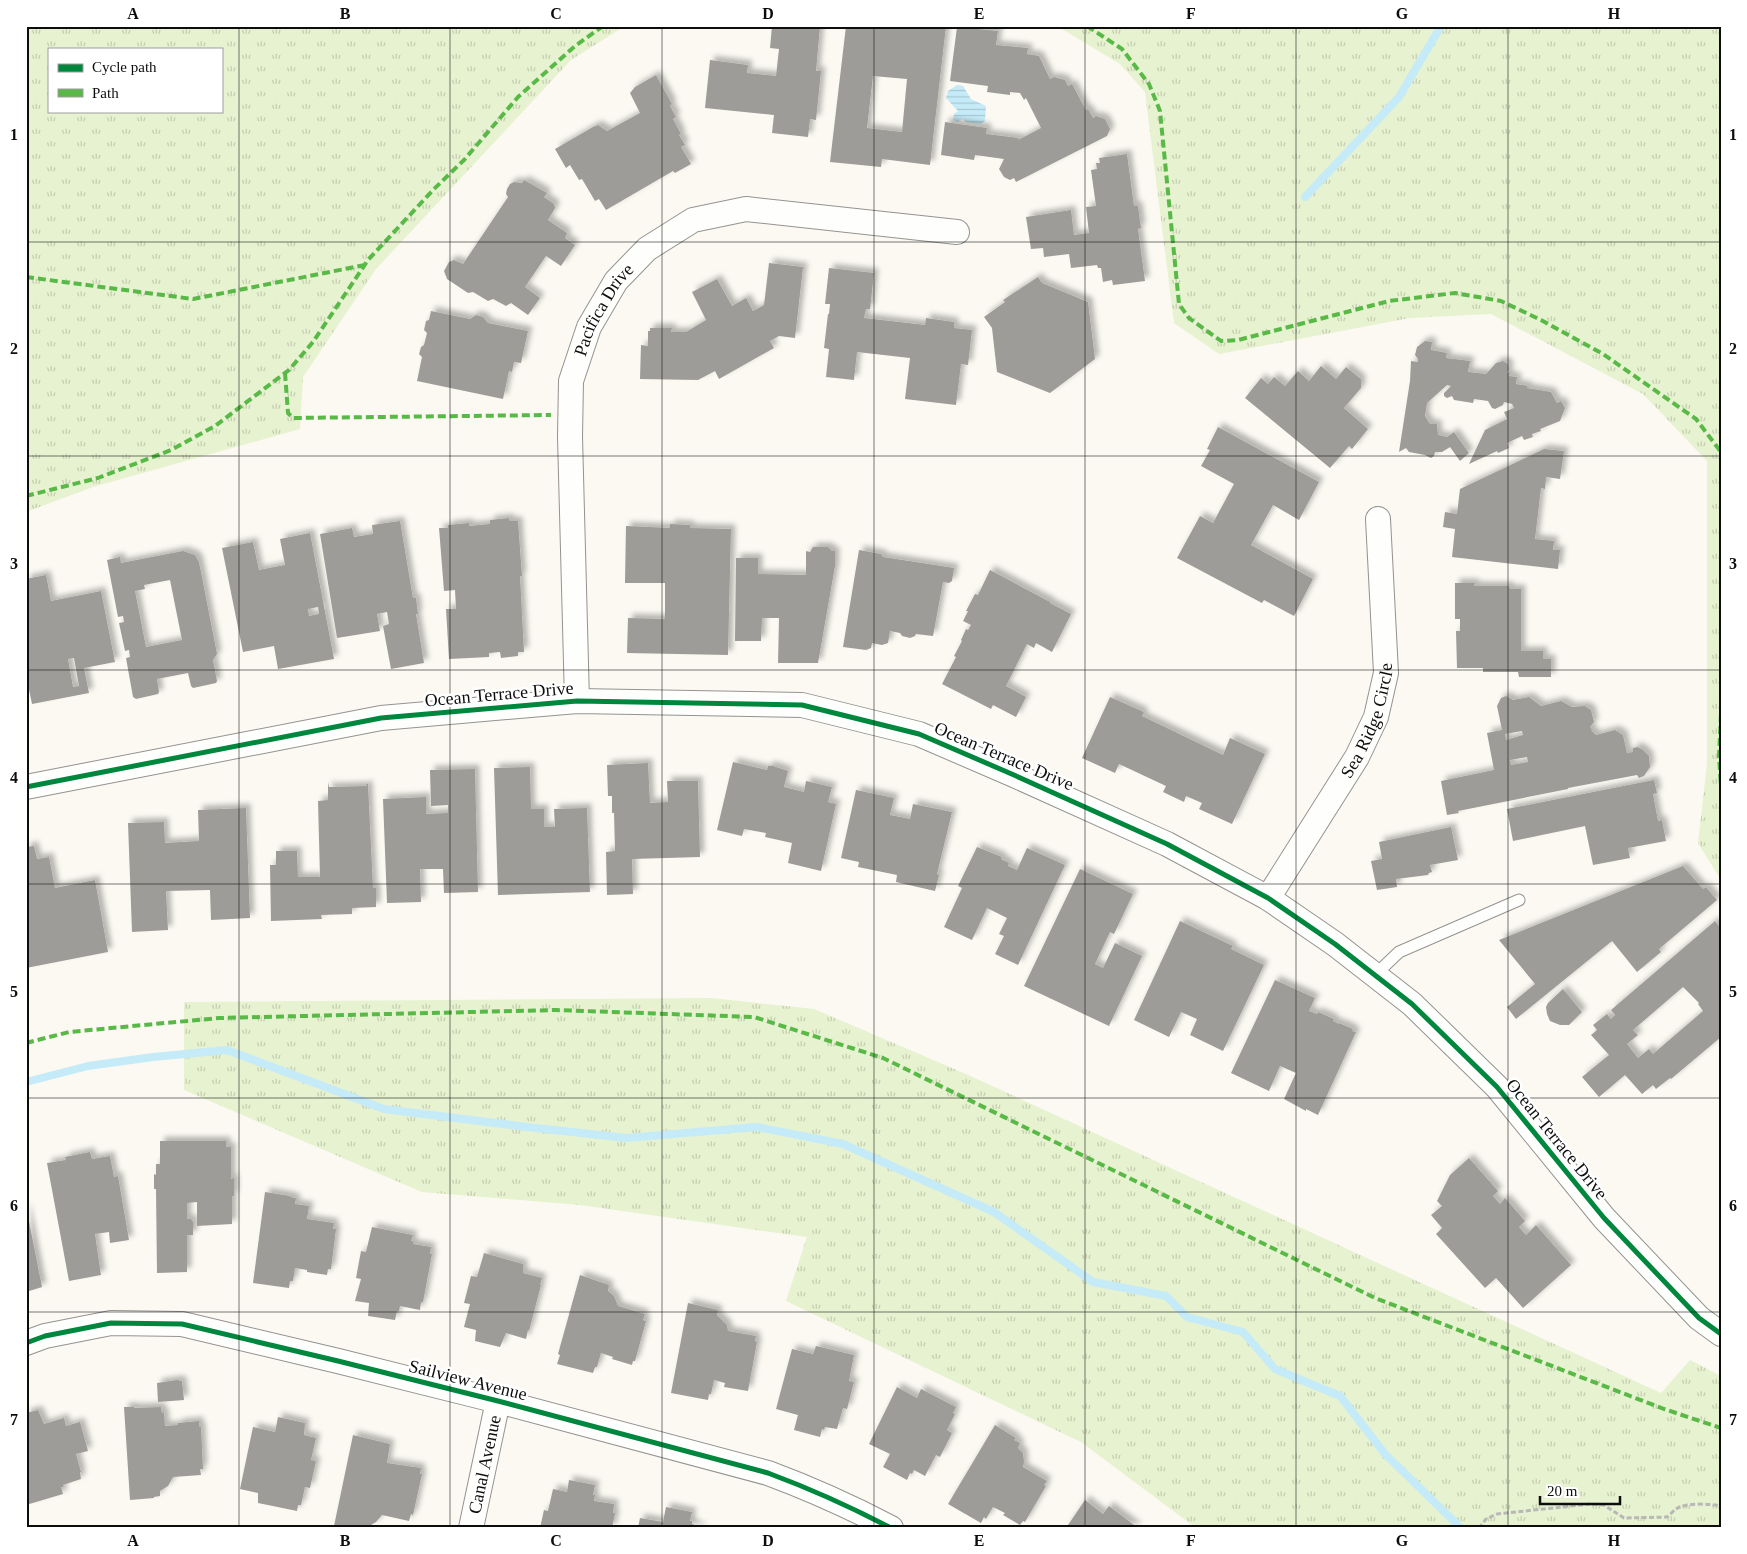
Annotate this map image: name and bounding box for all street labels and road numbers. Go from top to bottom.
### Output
street label: Pacifica Drive [570,259,637,358]
street label: Sea Ridge Circle [1336,663,1396,782]
street label: Ocean Terrace Drive [424,678,574,710]
street label: Ocean Terrace Drive [931,718,1077,794]
street label: Ocean Terrace Drive [1502,1075,1612,1203]
street label: Sailview Avenue [407,1356,529,1404]
street label: Canal Avenue [464,1413,505,1516]

